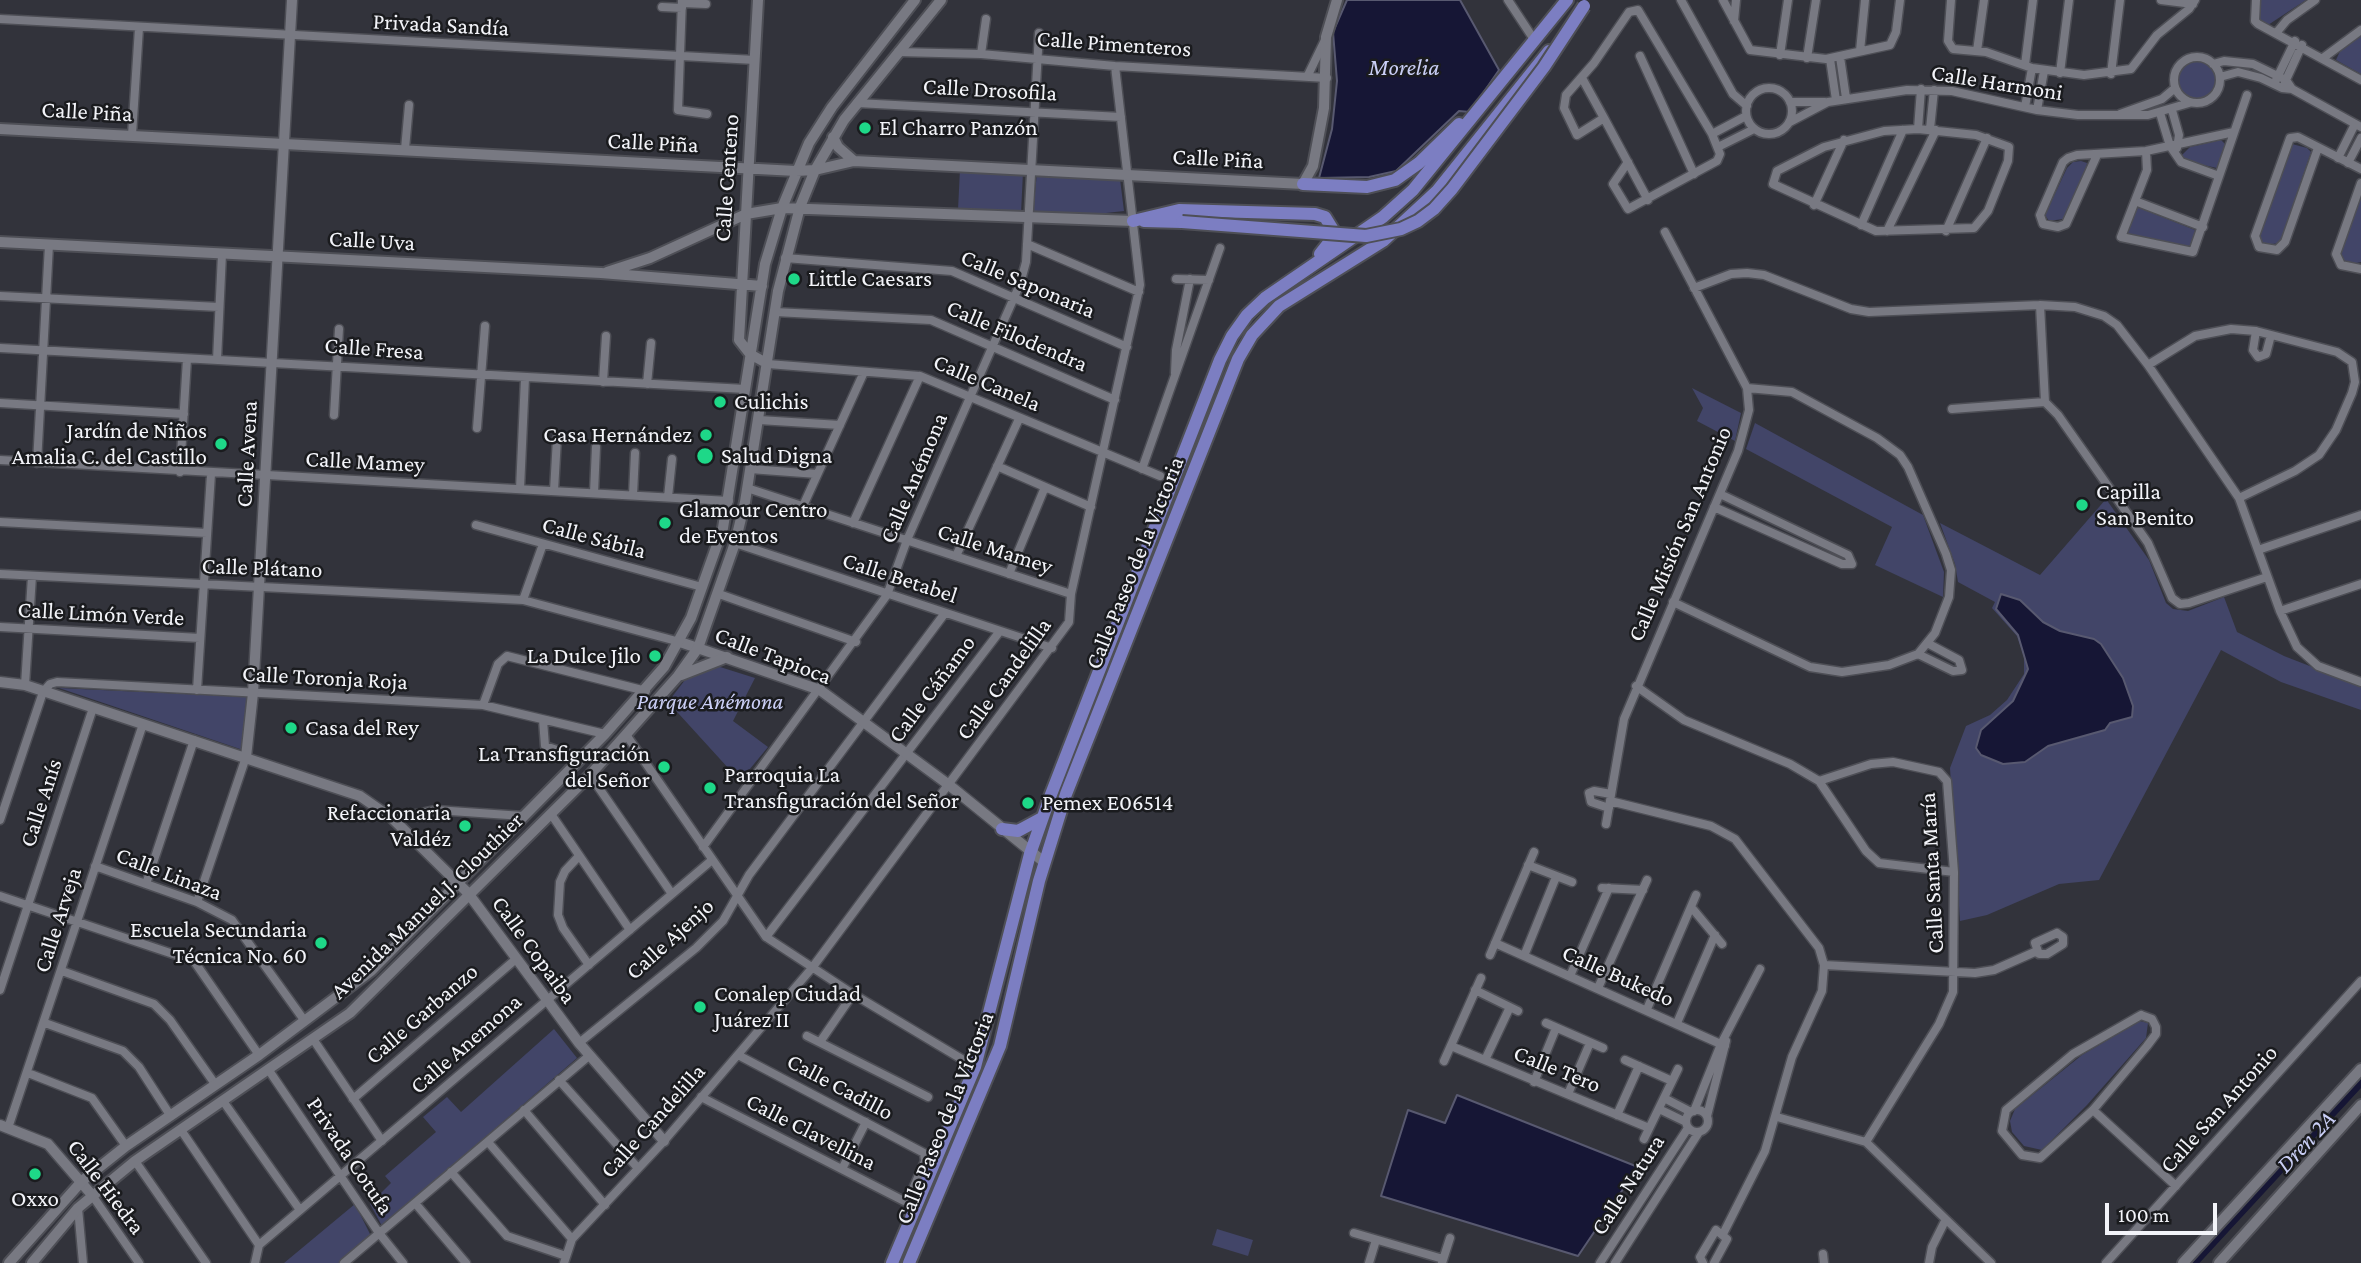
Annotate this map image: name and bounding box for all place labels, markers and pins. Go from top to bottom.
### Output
place label: El Charro Panzón [879,114,1038,142]
marker: El Charro Panzón [857,120,873,136]
place label: Little Caesars [808,265,932,293]
marker: Little Caesars [786,271,802,287]
place label: Culichis [734,388,809,416]
marker: Culichis [712,394,728,410]
place label: Jardín de Niños Amalia C. del Castillo [12,417,207,471]
place label: Casa Hernández [543,421,692,449]
marker: Casa Hernández [698,427,714,443]
marker: Jardín de Niños Amalia C. del Castillo [213,436,229,452]
place label: Salud Digna [721,442,833,470]
marker: Salud Digna [695,446,715,466]
place label: Capilla San Benito [2096,478,2194,532]
place label: Glamour Centro de Eventos [679,496,827,550]
marker: Capilla San Benito [2074,497,2090,513]
marker: Glamour Centro de Eventos [657,515,673,531]
place label: La Dulce Jilo [527,642,641,670]
marker: La Dulce Jilo [647,648,663,664]
place label: Casa del Rey [305,714,419,742]
marker: Casa del Rey [283,720,299,736]
place label: La Transfiguración del Señor [478,740,650,794]
marker: La Transfiguración del Señor [656,759,672,775]
place label: Parroquia La Transfiguración del Señor [724,761,959,815]
marker: Parroquia La Transfiguración del Señor [702,780,718,796]
place label: Pemex E06514 [1042,789,1173,817]
marker: Pemex E06514 [1020,795,1036,811]
place label: Refaccionaria Valdéz [327,799,451,853]
marker: Refaccionaria Valdéz [457,818,473,834]
place label: Escuela Secundaria Técnica No. 60 [130,916,307,970]
marker: Escuela Secundaria Técnica No. 60 [313,935,329,951]
place label: Conalep Ciudad Juárez II [714,980,861,1034]
marker: Conalep Ciudad Juárez II [692,999,708,1015]
marker: Oxxo [27,1166,43,1182]
place label: Oxxo [11,1185,59,1213]

